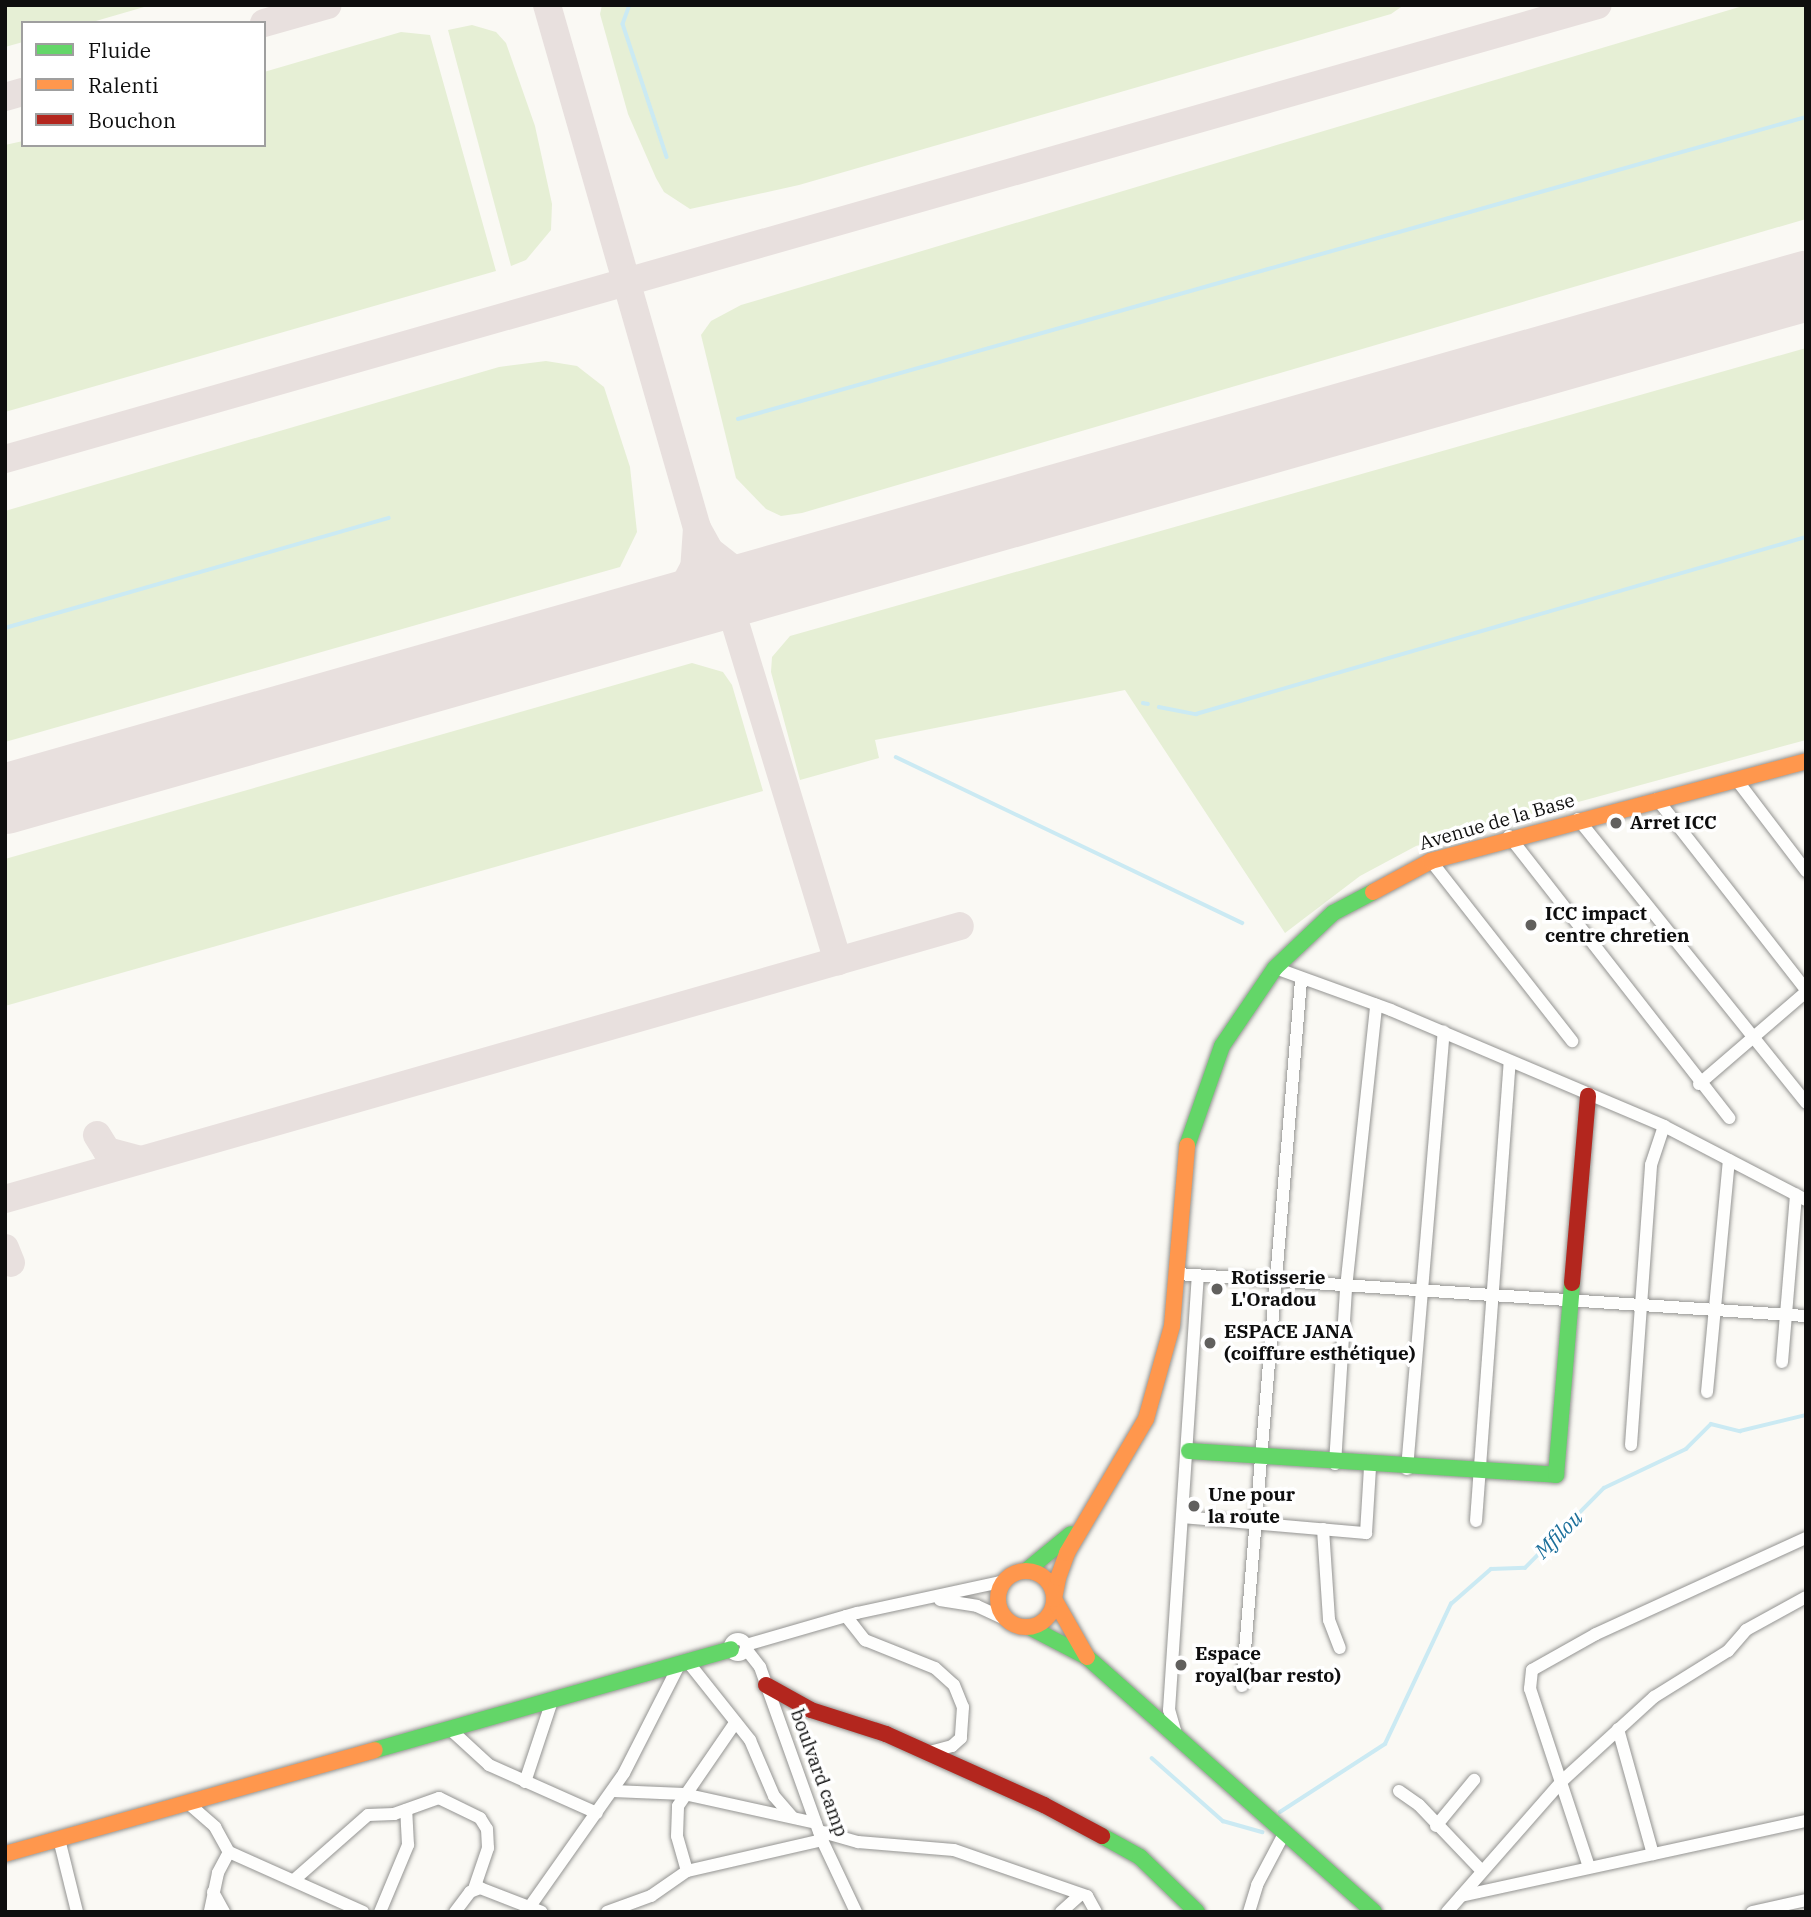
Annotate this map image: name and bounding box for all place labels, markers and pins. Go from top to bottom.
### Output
place label: Arret ICC [1630,812,1717,834]
marker: Arret ICC [1608,815,1624,831]
place label: ICC impact centre chretien [1545,903,1690,947]
marker: ICC impact centre chretien [1523,917,1539,933]
place label: Rotisserie L'Oradou [1231,1267,1326,1311]
marker: Rotisserie L'Oradou [1209,1281,1225,1297]
place label: ESPACE JANA (coiffure esthétique) [1224,1321,1416,1365]
marker: ESPACE JANA (coiffure esthétique) [1202,1335,1218,1351]
place label: Une pour la route [1208,1484,1295,1528]
marker: Une pour la route [1186,1498,1202,1514]
place label: Espace royal(bar resto) [1195,1643,1341,1687]
marker: Espace royal(bar resto) [1173,1657,1189,1673]

